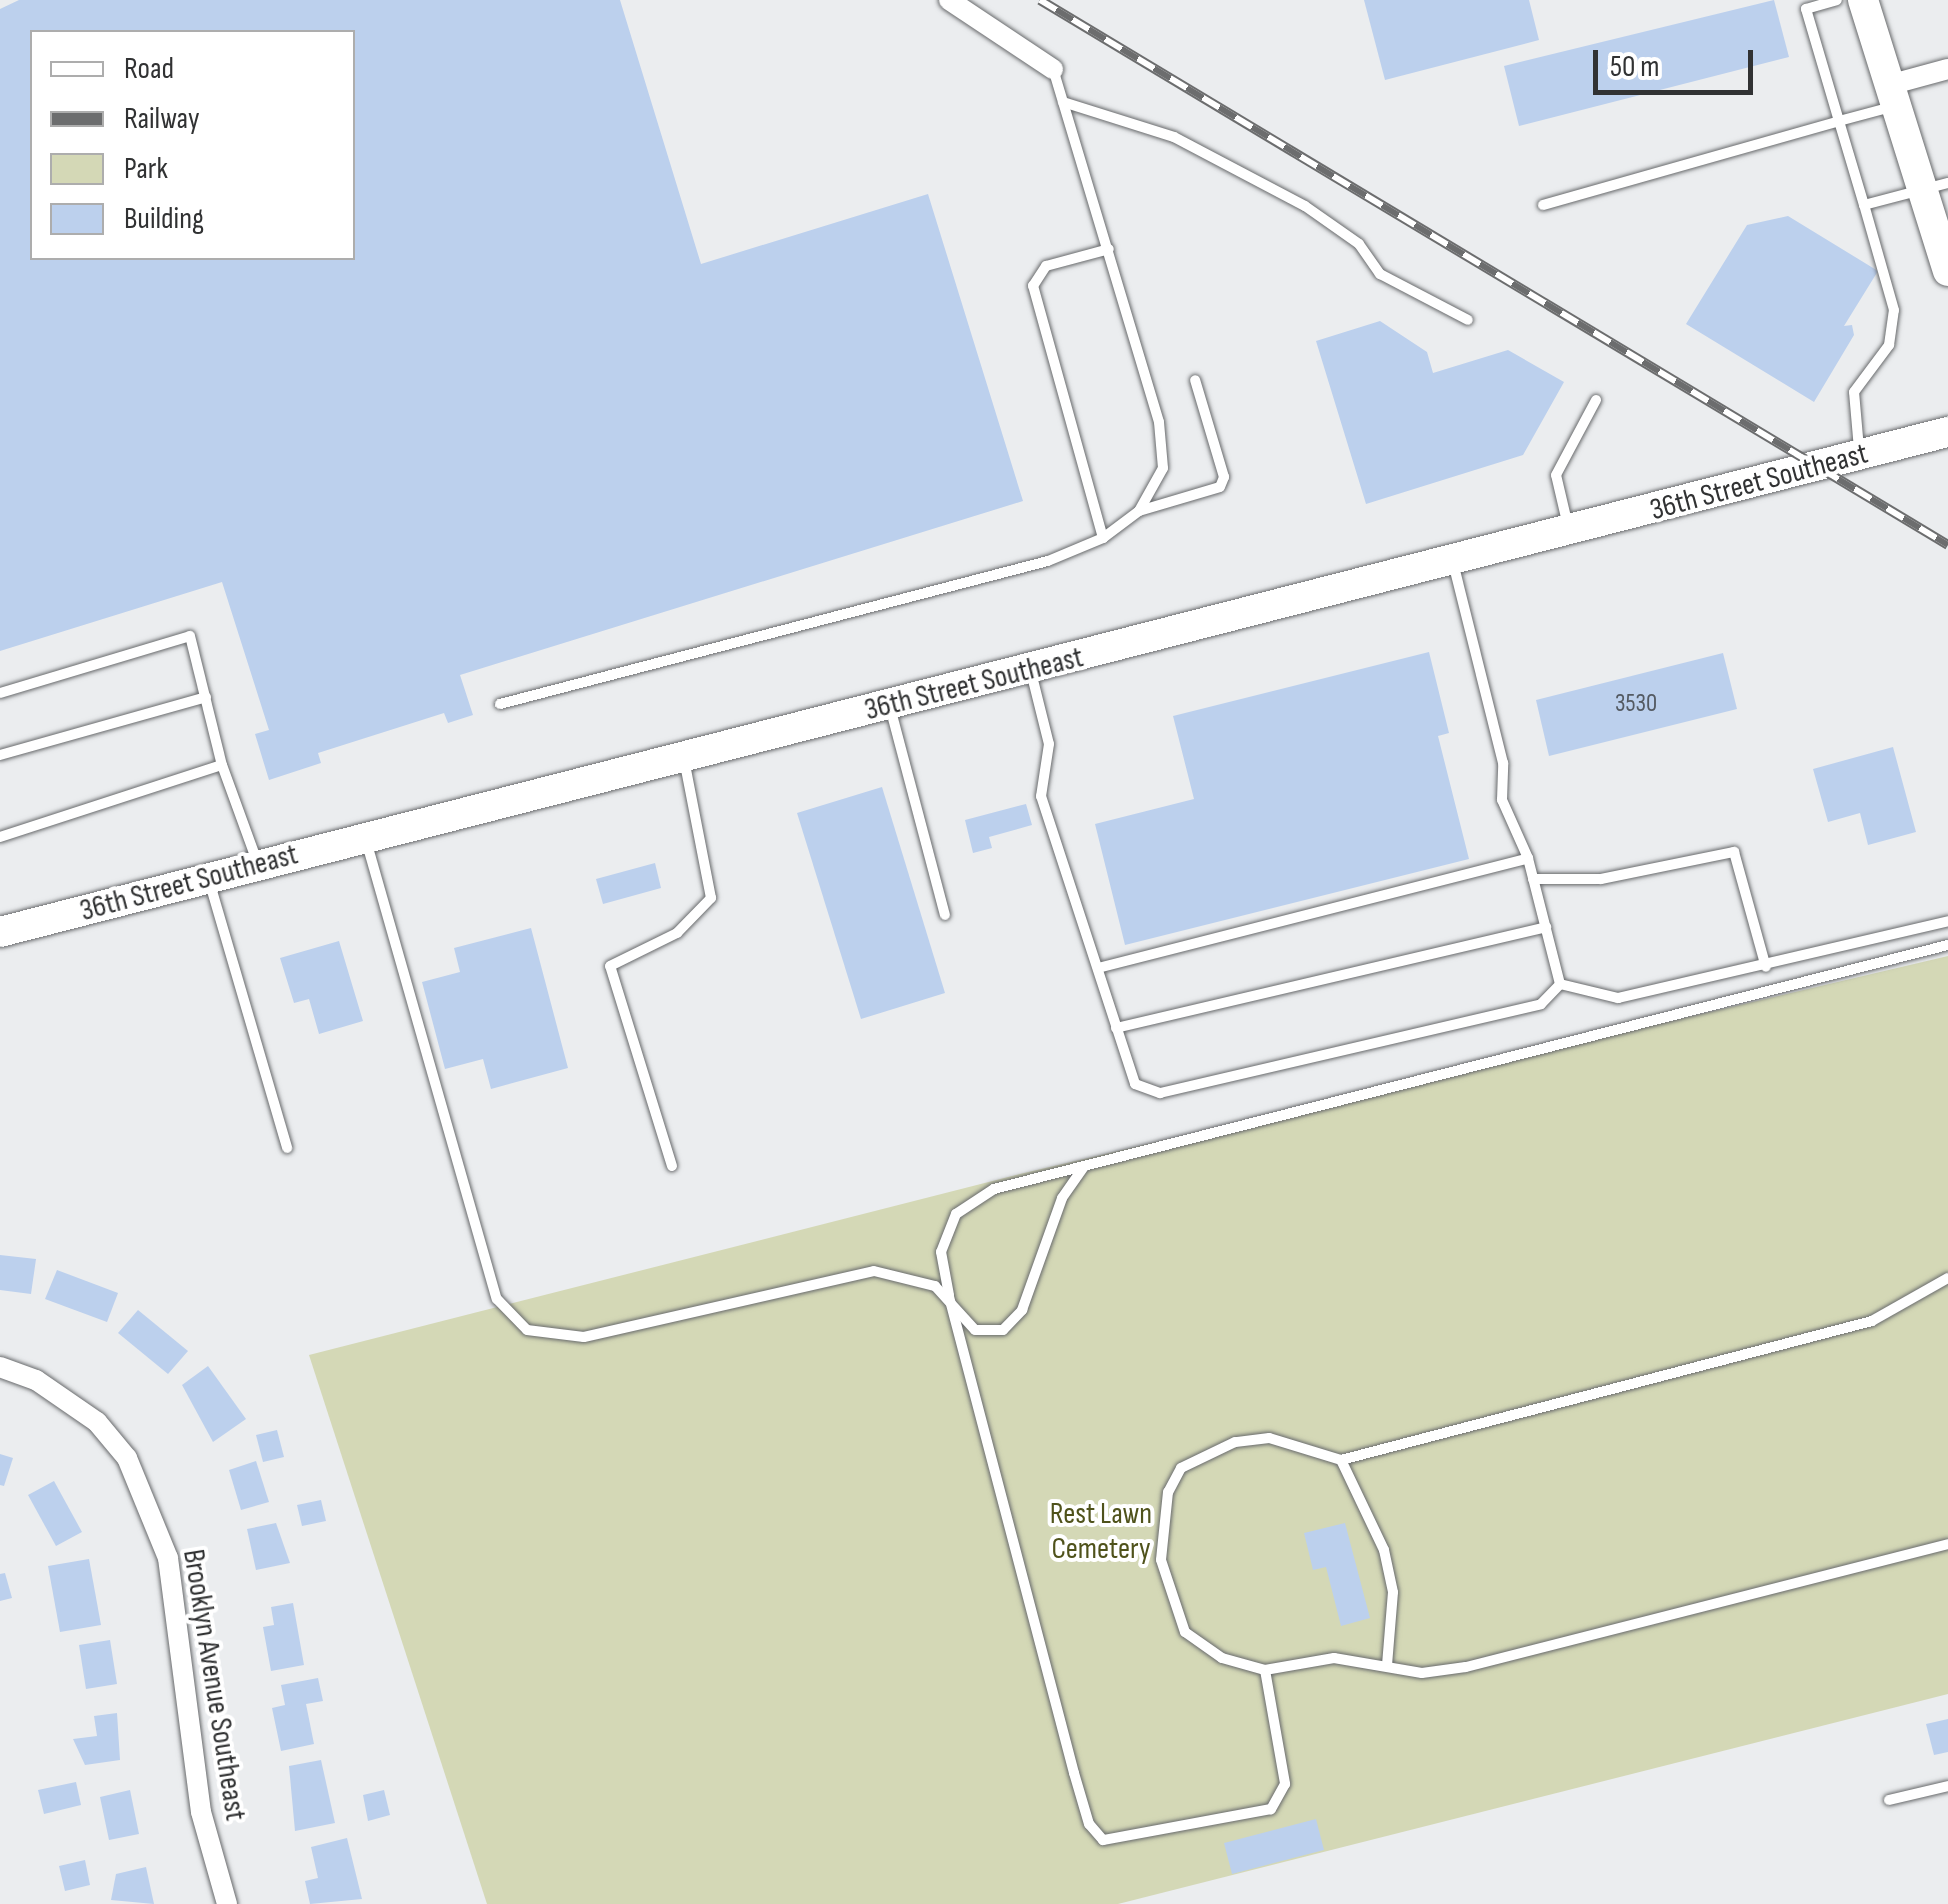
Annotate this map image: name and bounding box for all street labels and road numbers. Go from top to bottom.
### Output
street label: 36th Street Southeast [1646,436,1872,528]
street label: 36th Street Southeast [861,639,1087,729]
street label: 36th Street Southeast [76,837,302,929]
street label: Brooklyn Avenue Southeast [175,1547,253,1823]

